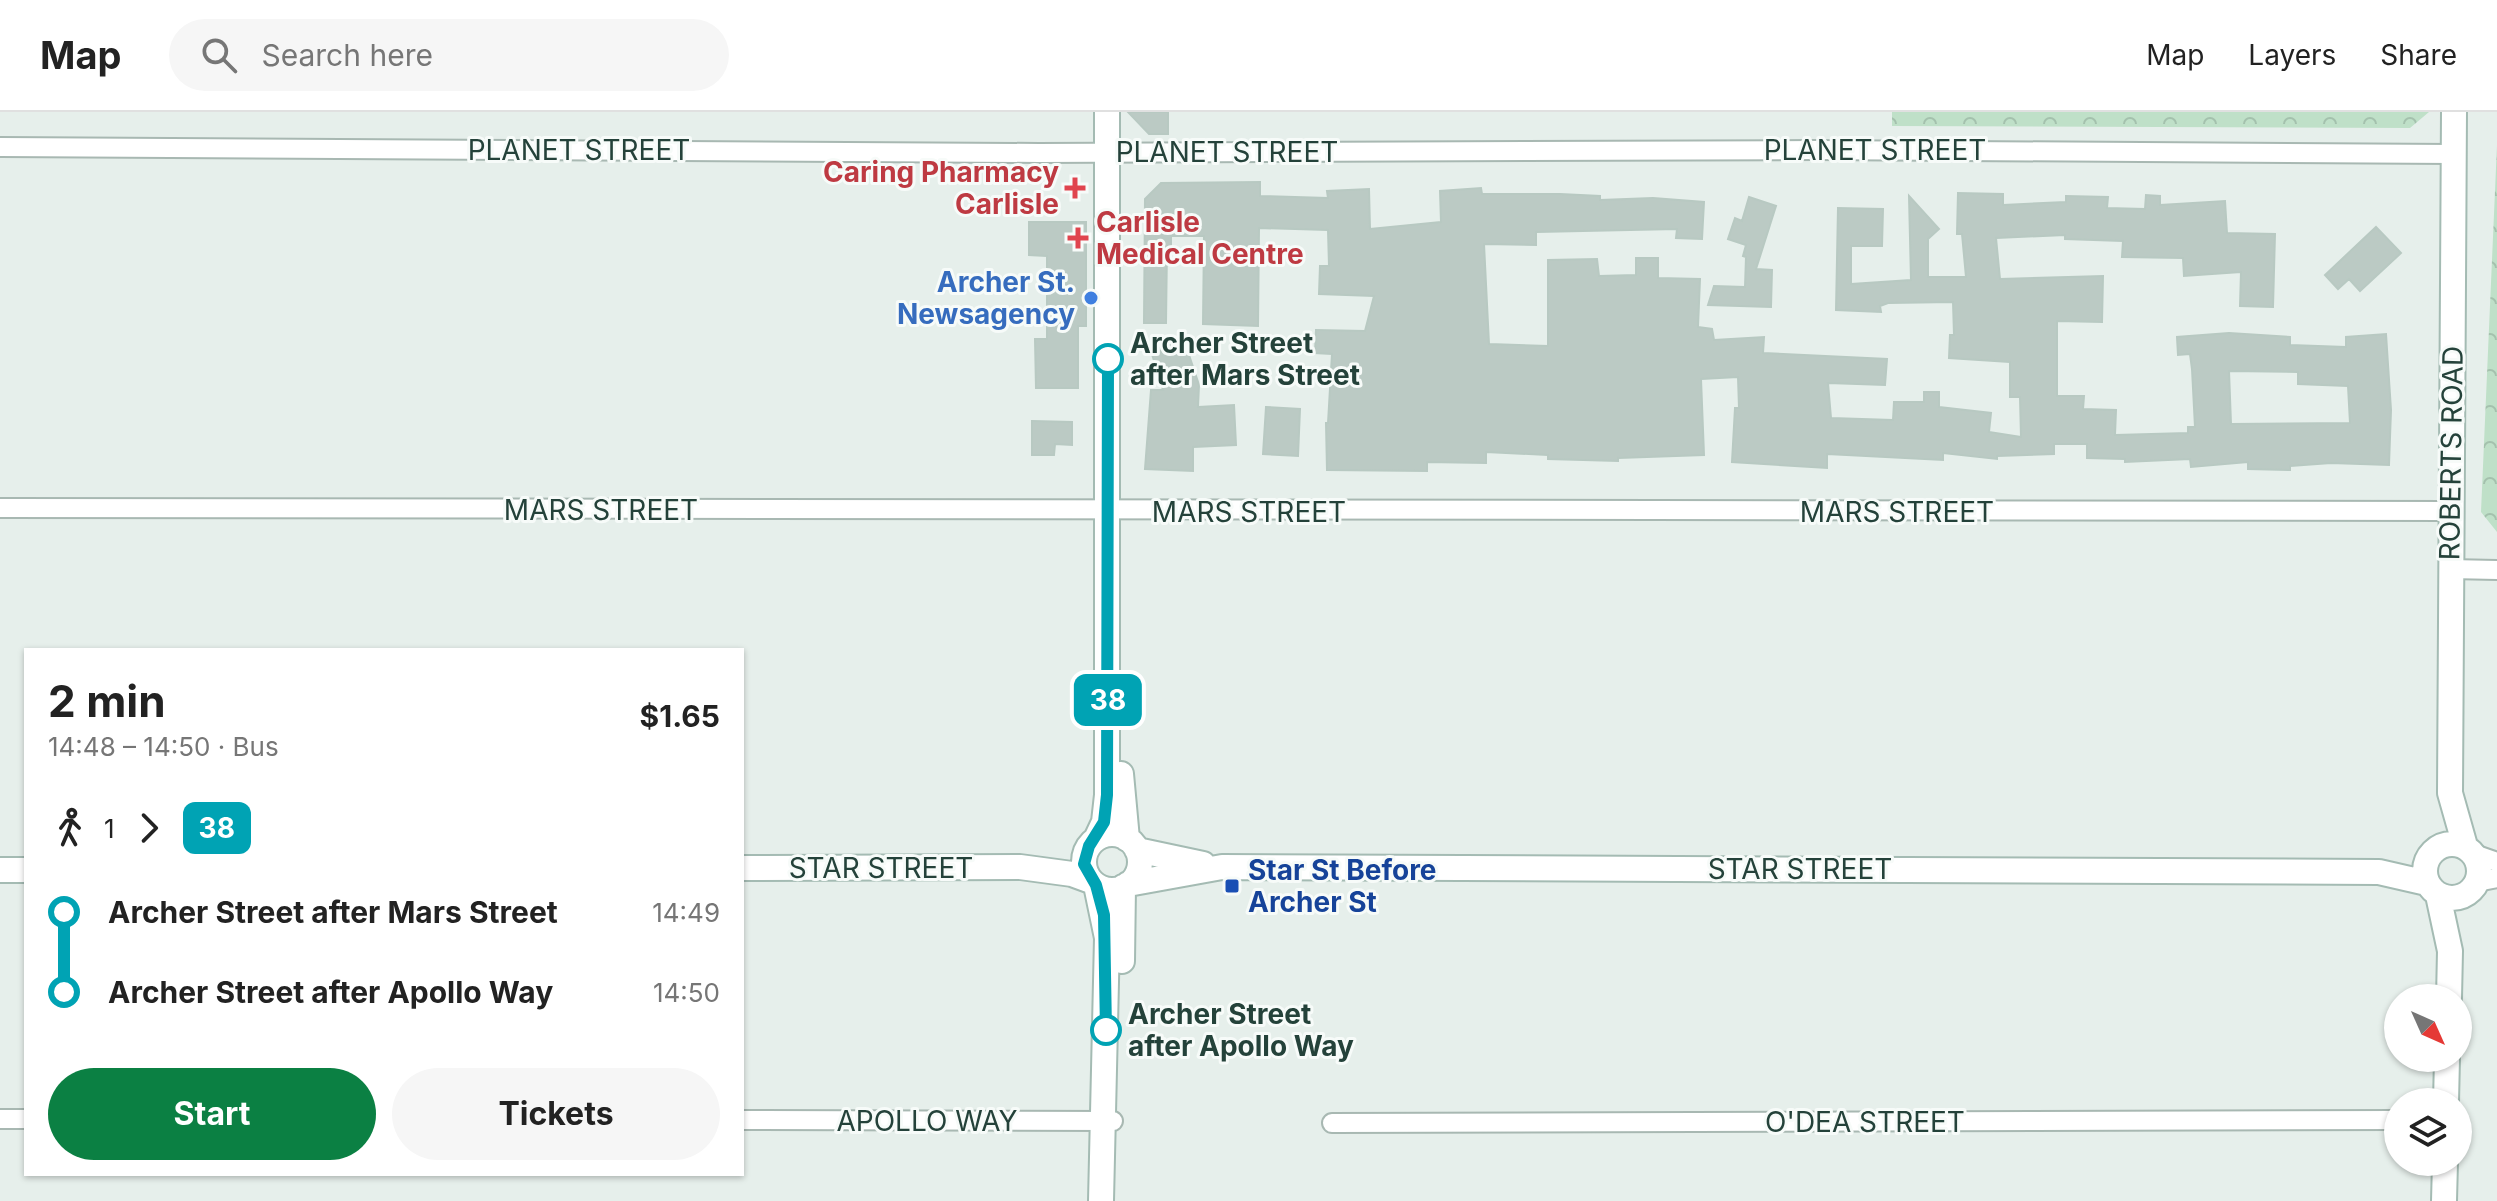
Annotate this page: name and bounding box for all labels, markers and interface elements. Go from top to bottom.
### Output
search box [169,19,729,91]
text: Map [40,32,121,78]
icon: search [197,33,241,77]
text: Search here [261,37,433,73]
text: Map [2146,38,2204,72]
text: Layers [2248,38,2336,72]
text: Share [2380,38,2457,72]
street label: PLANET STREET [468,133,690,167]
street label: PLANET STREET [1764,133,1986,167]
street label: PLANET STREET [1116,135,1338,169]
place label: Caring Pharmacy Carlisle [823,155,1059,221]
marker: Caring Pharmacy Carlisle [1066,179,1084,197]
place label: Carlisle Medical Centre [1096,205,1304,271]
marker: Carlisle Medical Centre [1067,227,1089,249]
place label: Archer St. Newsagency [897,265,1075,331]
marker: Archer St. Newsagency [1082,289,1100,307]
place label: Archer Street after Mars Street [1130,326,1360,392]
marker: Archer Street after Mars Street [1093,344,1123,374]
street label: ROBERTS ROAD [2432,345,2470,561]
street label: MARS STREET [504,493,698,527]
street label: MARS STREET [1152,495,1346,529]
street label: MARS STREET [1800,495,1994,529]
text: 2 min [48,674,166,728]
line badge: 38 [1072,674,1144,726]
text: 38 [1090,683,1126,717]
text: $1.65 [640,698,720,734]
text: 14:48 – 14:50 · Bus [48,731,279,762]
icon: walk [48,806,92,850]
icon: forward [127,806,171,850]
text: 38 [199,811,235,845]
text: 1 [104,813,115,844]
street label: STAR STREET [789,851,973,885]
street label: STAR STREET [1708,852,1892,886]
place label: Star St Before Archer St [1248,853,1437,919]
marker: Star St Before Archer St [1223,877,1241,895]
text: Archer Street after Mars Street [108,894,558,930]
text: 14:49 [652,897,720,928]
text: Archer Street after Apollo Way [108,974,553,1010]
text: 14:50 [653,977,720,1008]
north arrow [2384,984,2472,1072]
map controls [2384,984,2472,1176]
place label: Archer Street after Apollo Way [1128,997,1354,1063]
marker: Archer Street after Apollo Way [1091,1015,1121,1045]
button: Start [48,1068,376,1160]
button: Tickets [392,1068,720,1160]
button: layers [2384,1088,2472,1176]
street label: APOLLO WAY [836,1104,1018,1138]
street label: O'DEA STREET [1765,1105,1965,1139]

